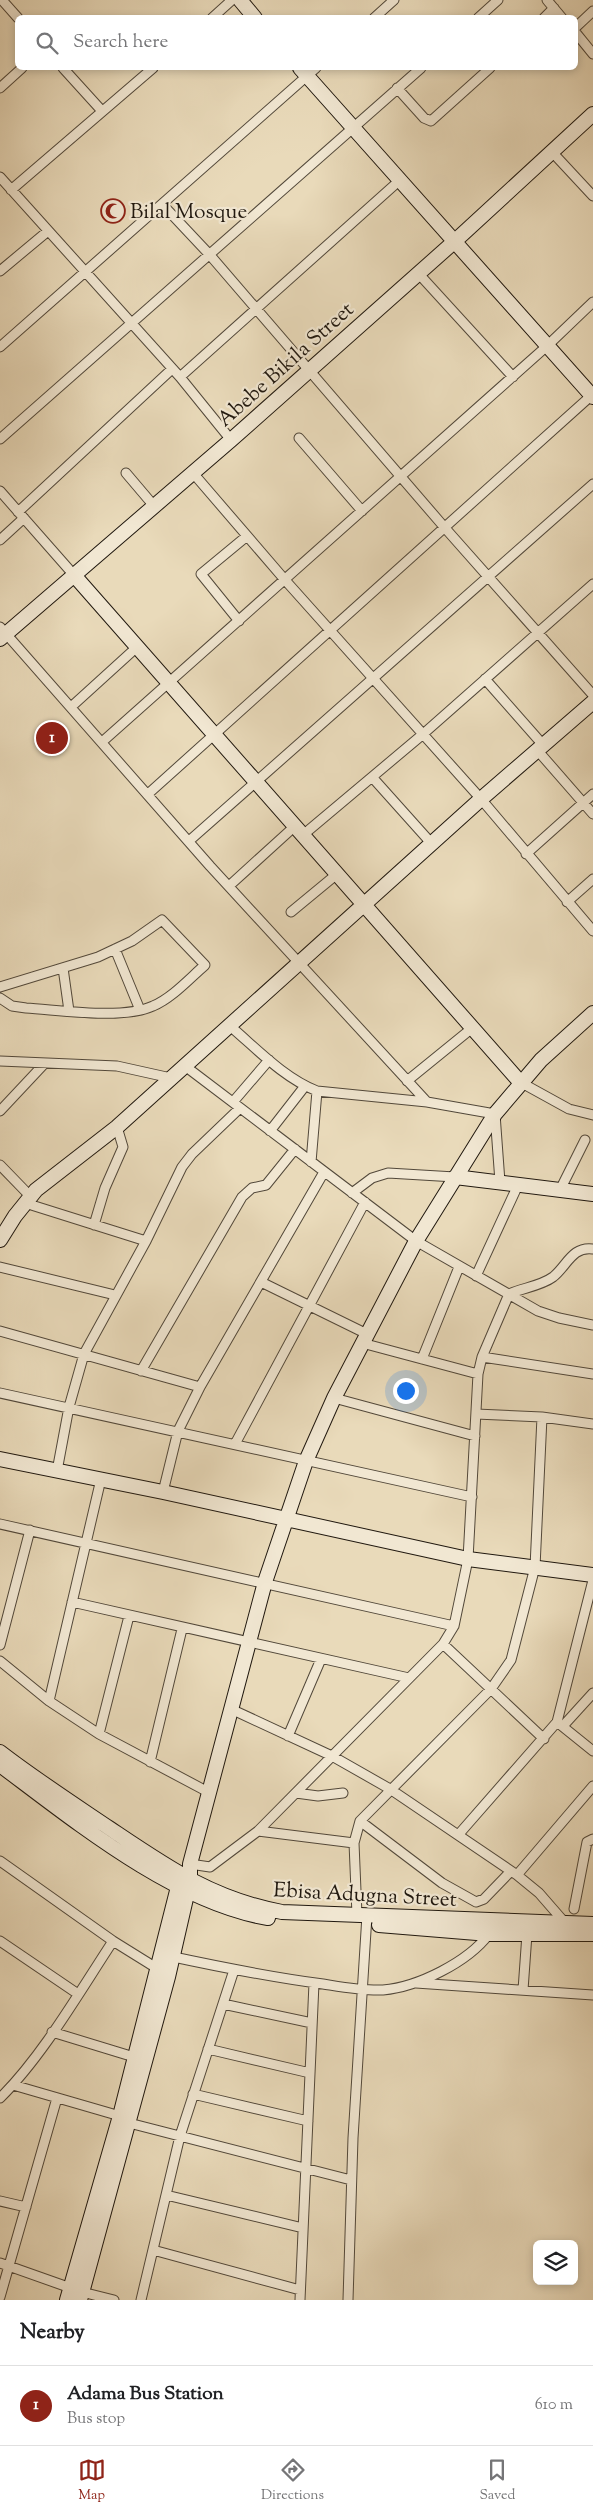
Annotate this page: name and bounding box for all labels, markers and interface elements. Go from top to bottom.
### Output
search box [15,15,578,70]
icon: search [33,29,61,57]
text: Search here [73,29,168,56]
mosque icon: Bilal Mosque [100,198,126,224]
place label: Bilal Mosque [130,198,247,228]
street label: Abebe Bikila Street [211,296,361,435]
pin: 1 [36,719,68,757]
your location [393,1378,419,1404]
street label: Ebisa Adugna Street [272,1876,457,1916]
map controls [533,2240,578,2285]
button: layers [533,2240,578,2285]
text: Nearby [20,2318,85,2348]
text: Adama Bus Station [67,2381,224,2408]
text: 1 [33,2394,39,2417]
text: 610 m [535,2394,573,2417]
text: Bus stop [67,2408,125,2431]
tab: Map [78,2456,106,2506]
tab: Directions [261,2456,324,2506]
tab: Saved [479,2456,515,2506]

